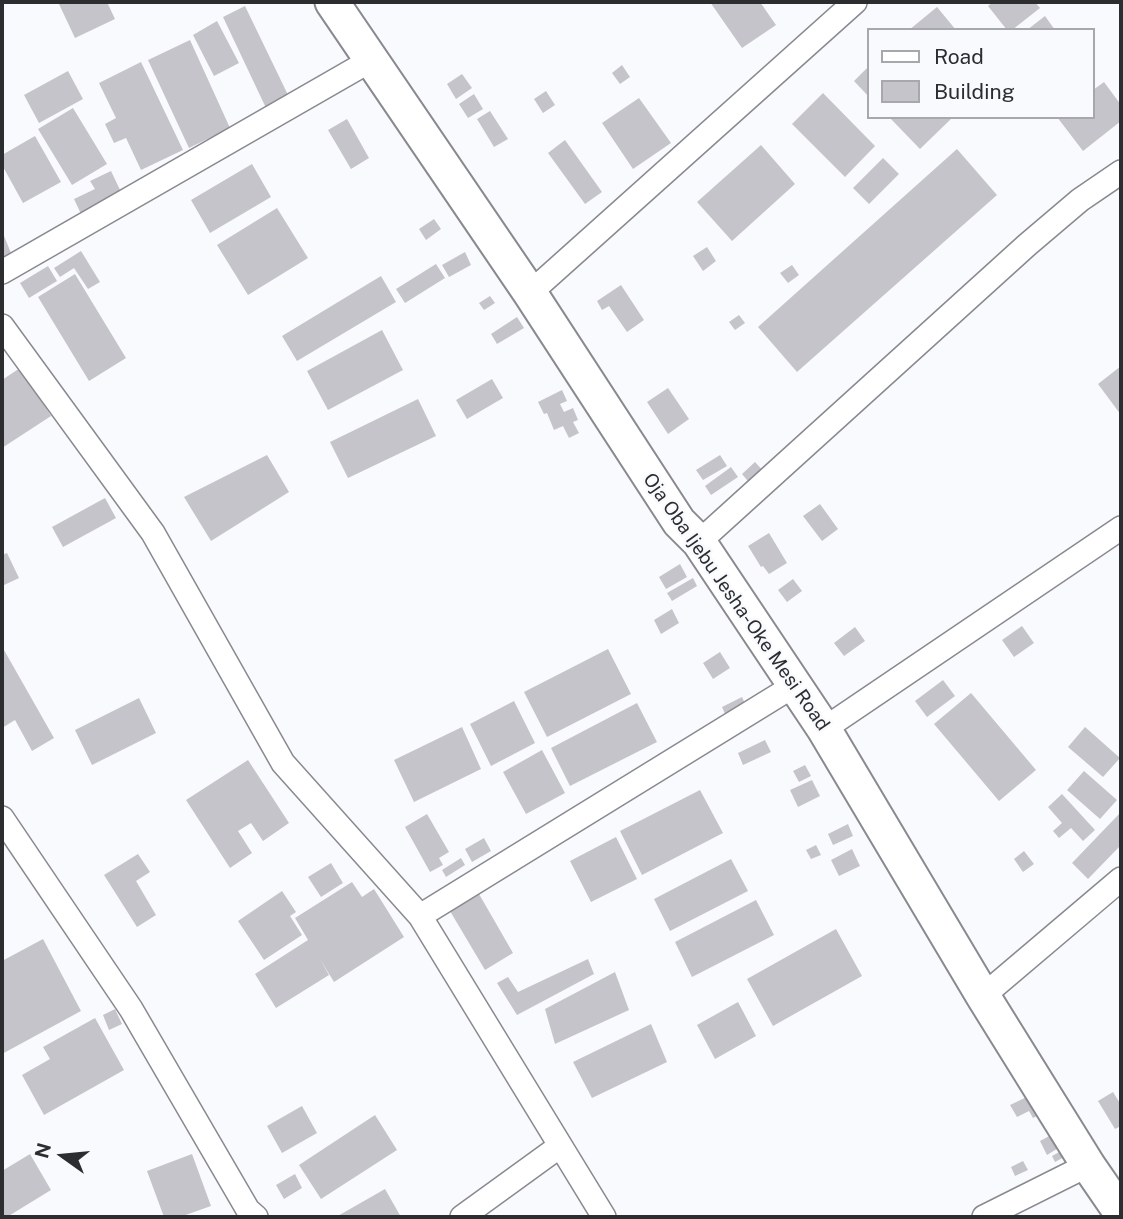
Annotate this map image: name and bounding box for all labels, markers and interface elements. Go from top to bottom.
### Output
legend [867,28,1095,119]
text: Road [934,44,984,69]
text: Building [934,79,1015,104]
street label: Oja Oba Ijebu Jesha-Oke Mesi Road [638,469,834,735]
north arrow [28,1121,98,1191]
text: N [30,1141,55,1161]

